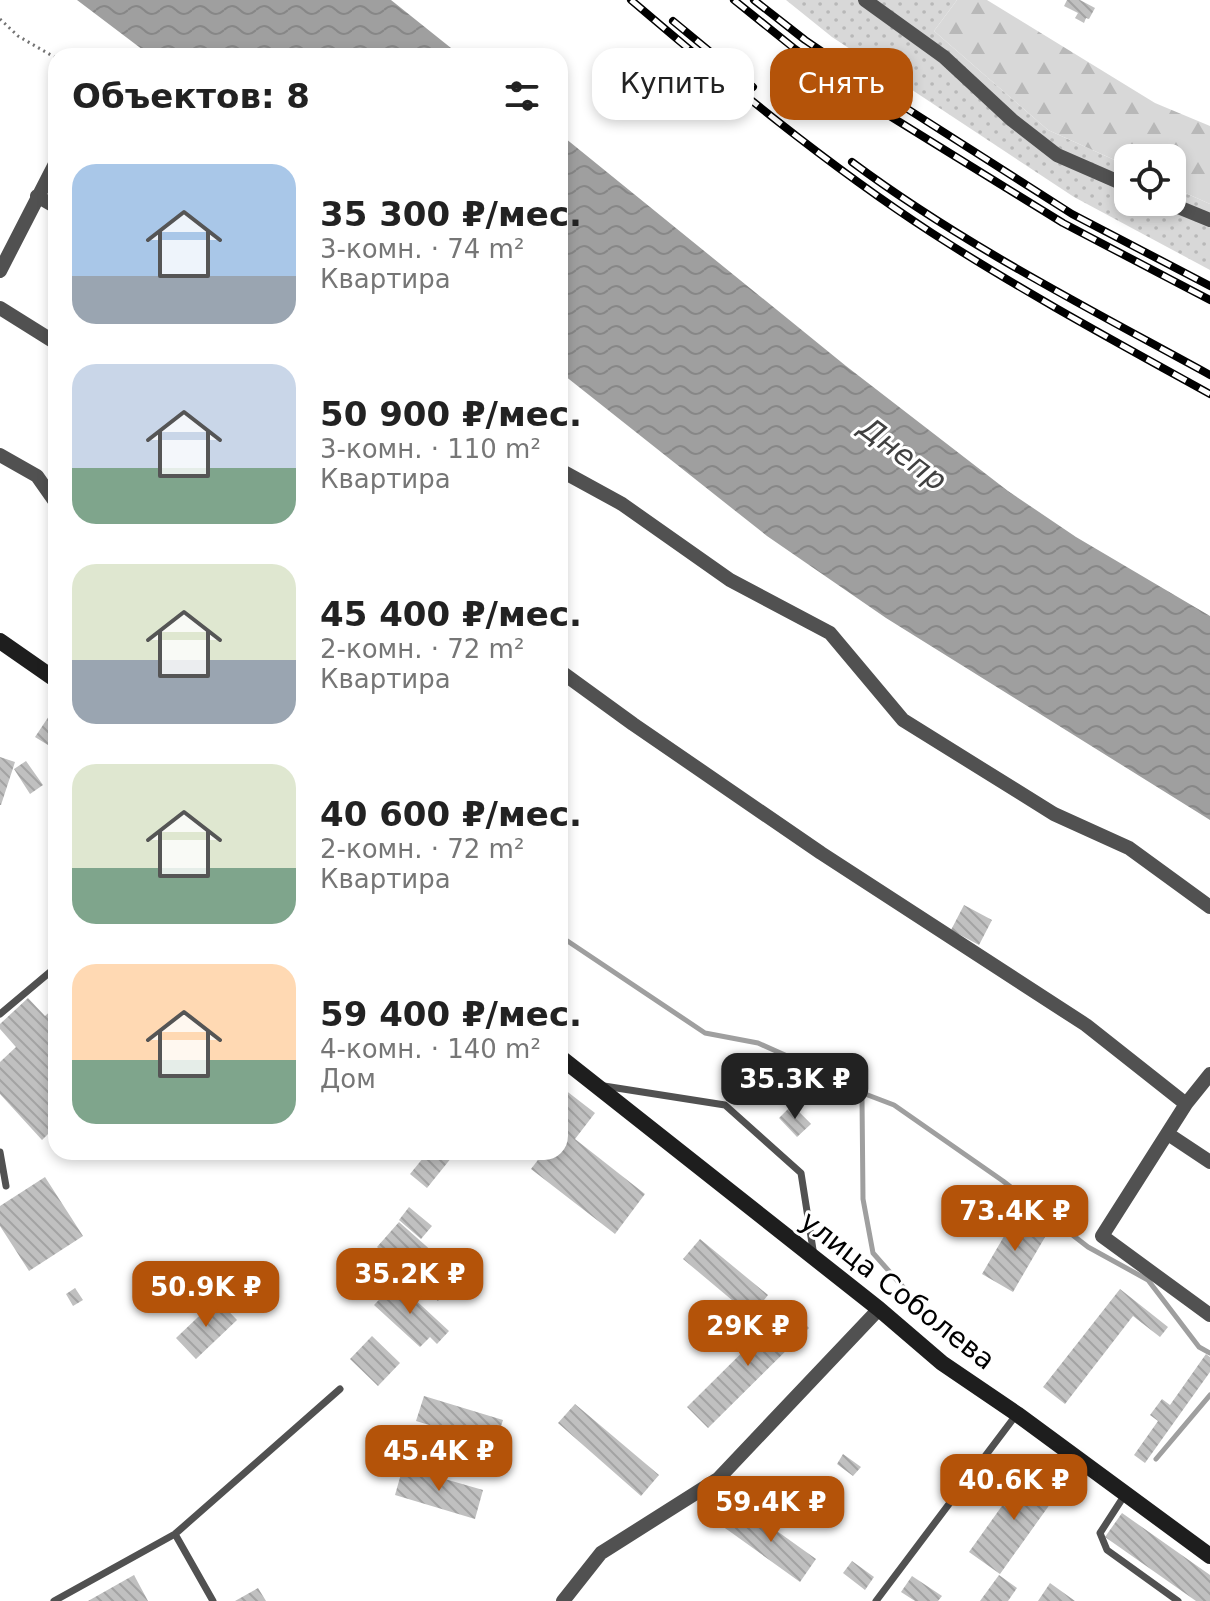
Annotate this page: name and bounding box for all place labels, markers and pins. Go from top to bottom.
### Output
pin: 35.3K ₽ [721,1053,869,1121]
pin: 73.4K ₽ [941,1185,1089,1253]
pin: 35.2K ₽ [336,1248,484,1316]
pin: 50.9K ₽ [132,1261,280,1329]
pin: 29K ₽ [692,1300,804,1368]
pin: 45.4K ₽ [365,1425,513,1493]
pin: 40.6K ₽ [940,1454,1088,1522]
pin: 59.4K ₽ [697,1476,845,1544]

